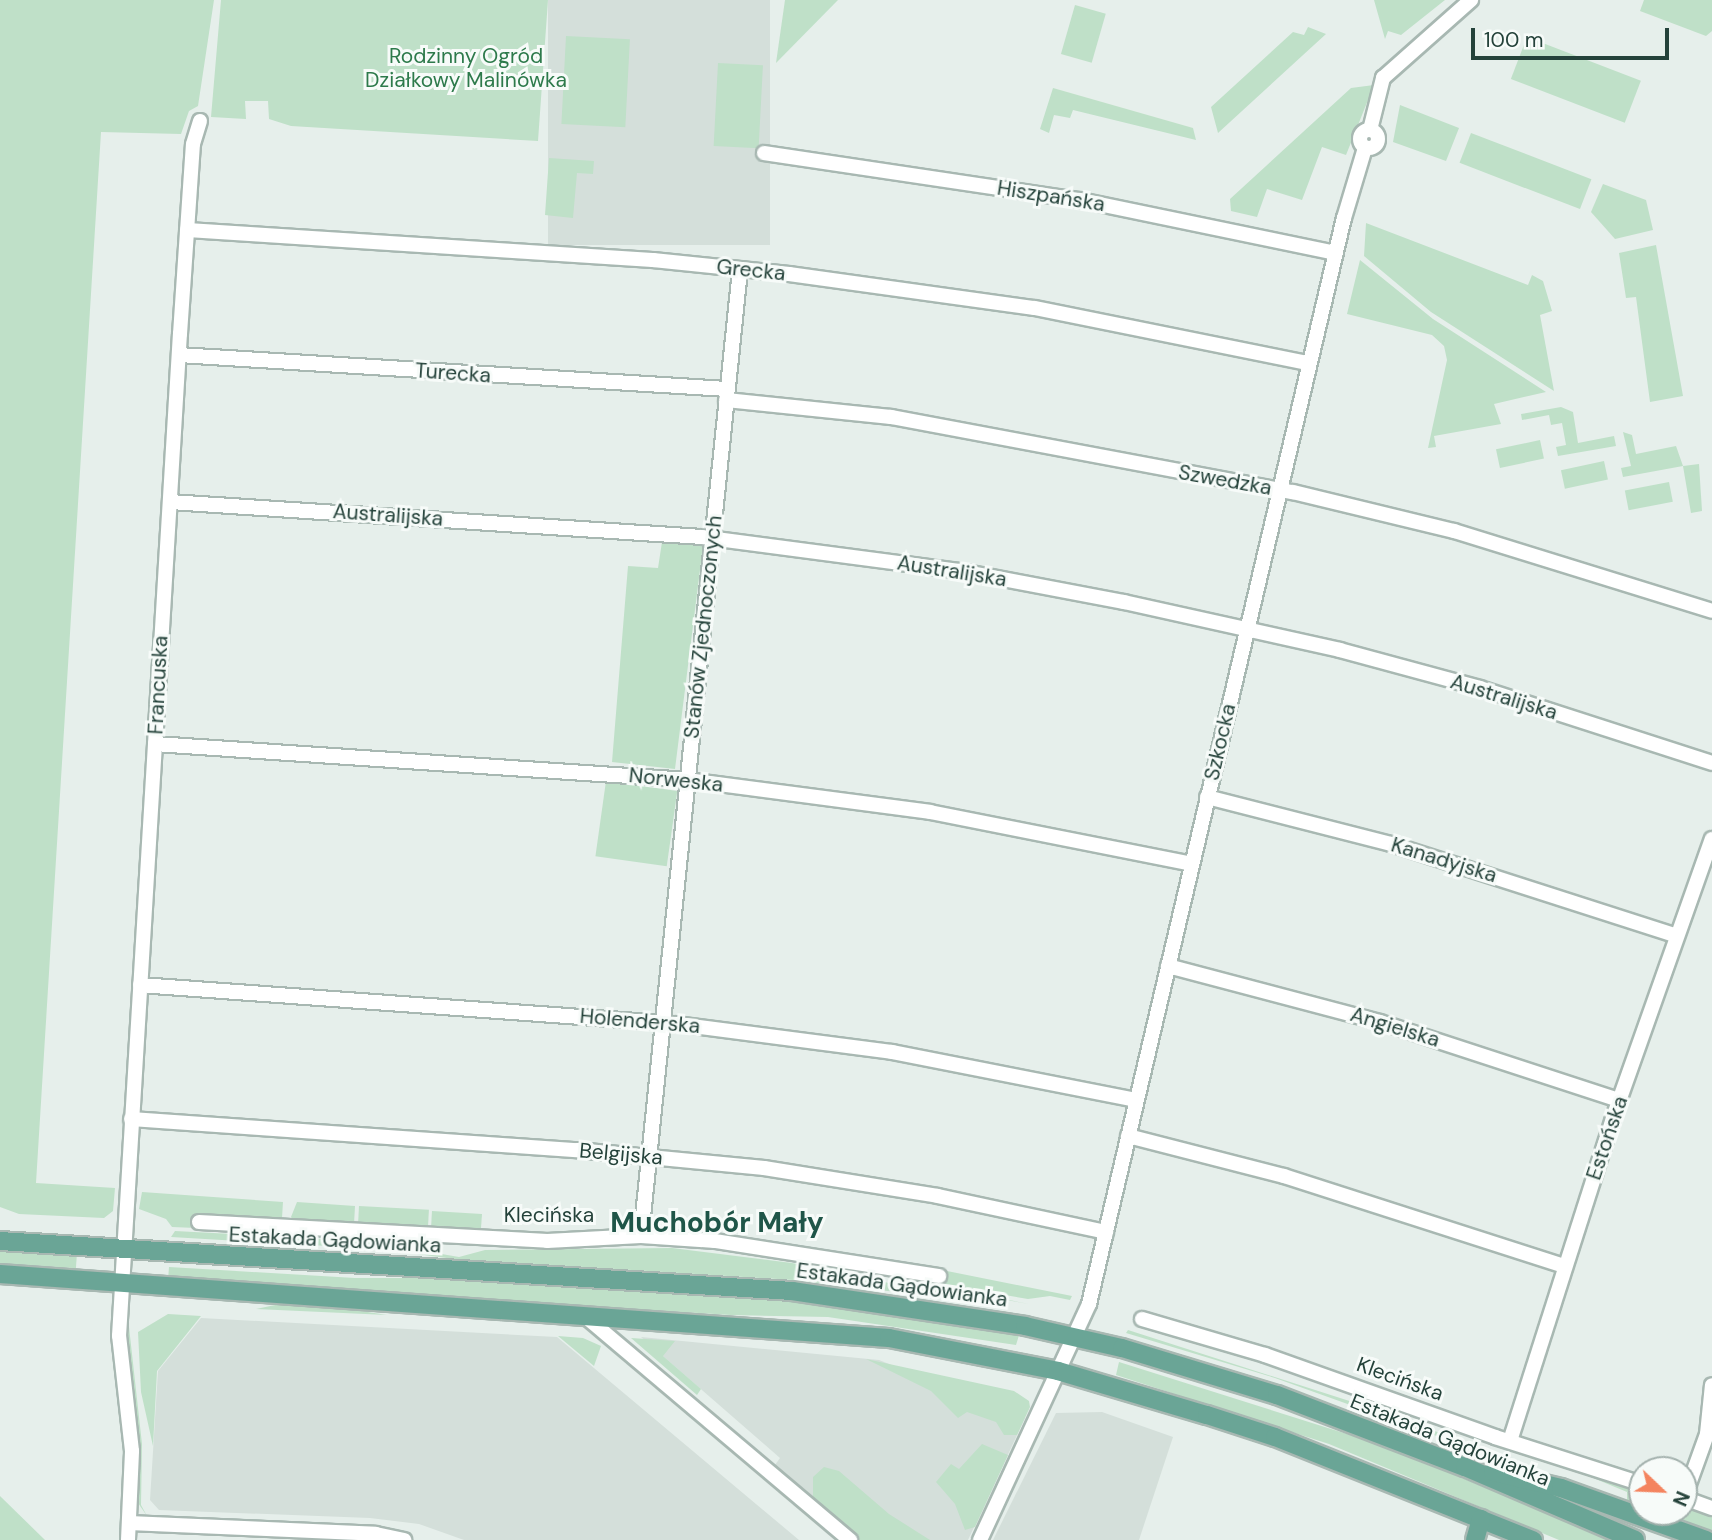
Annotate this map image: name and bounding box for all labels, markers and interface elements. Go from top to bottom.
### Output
scale bar [1474,14,1672,58]
text: 100 m [1484,26,1544,54]
park label: Rodzinny Ogród Działkowy Malinówka [365,43,567,93]
street label: Hiszpańska [995,175,1107,217]
street label: Grecka [715,254,787,286]
street label: Turecka [414,358,492,388]
street label: Szwedzka [1176,459,1274,501]
street label: Australijska [332,499,444,531]
street label: Stanów Zjednoczonych [679,514,727,740]
street label: Australijska [895,550,1009,592]
street label: Francuska [143,635,173,735]
street label: Australijska [1447,669,1561,725]
street label: Szkocka [1199,701,1241,783]
street label: Norweska [628,763,724,797]
street label: Kanadyjska [1388,832,1500,888]
street label: Angielska [1347,1002,1443,1052]
street label: Holenderska [579,1003,701,1039]
street label: Estońska [1581,1093,1633,1183]
street label: Belgijska [578,1138,664,1170]
street label: Klecińska [504,1202,594,1228]
district label: Muchobór Mały [610,1206,824,1240]
street label: Estakada Gądowianka [228,1222,442,1258]
street label: Estakada Gądowianka [795,1258,1009,1312]
street label: Klecińska [1353,1352,1447,1406]
street label: Estakada Gądowianka [1347,1388,1553,1492]
north arrow [1628,1456,1698,1526]
text: N [1667,1487,1695,1510]

